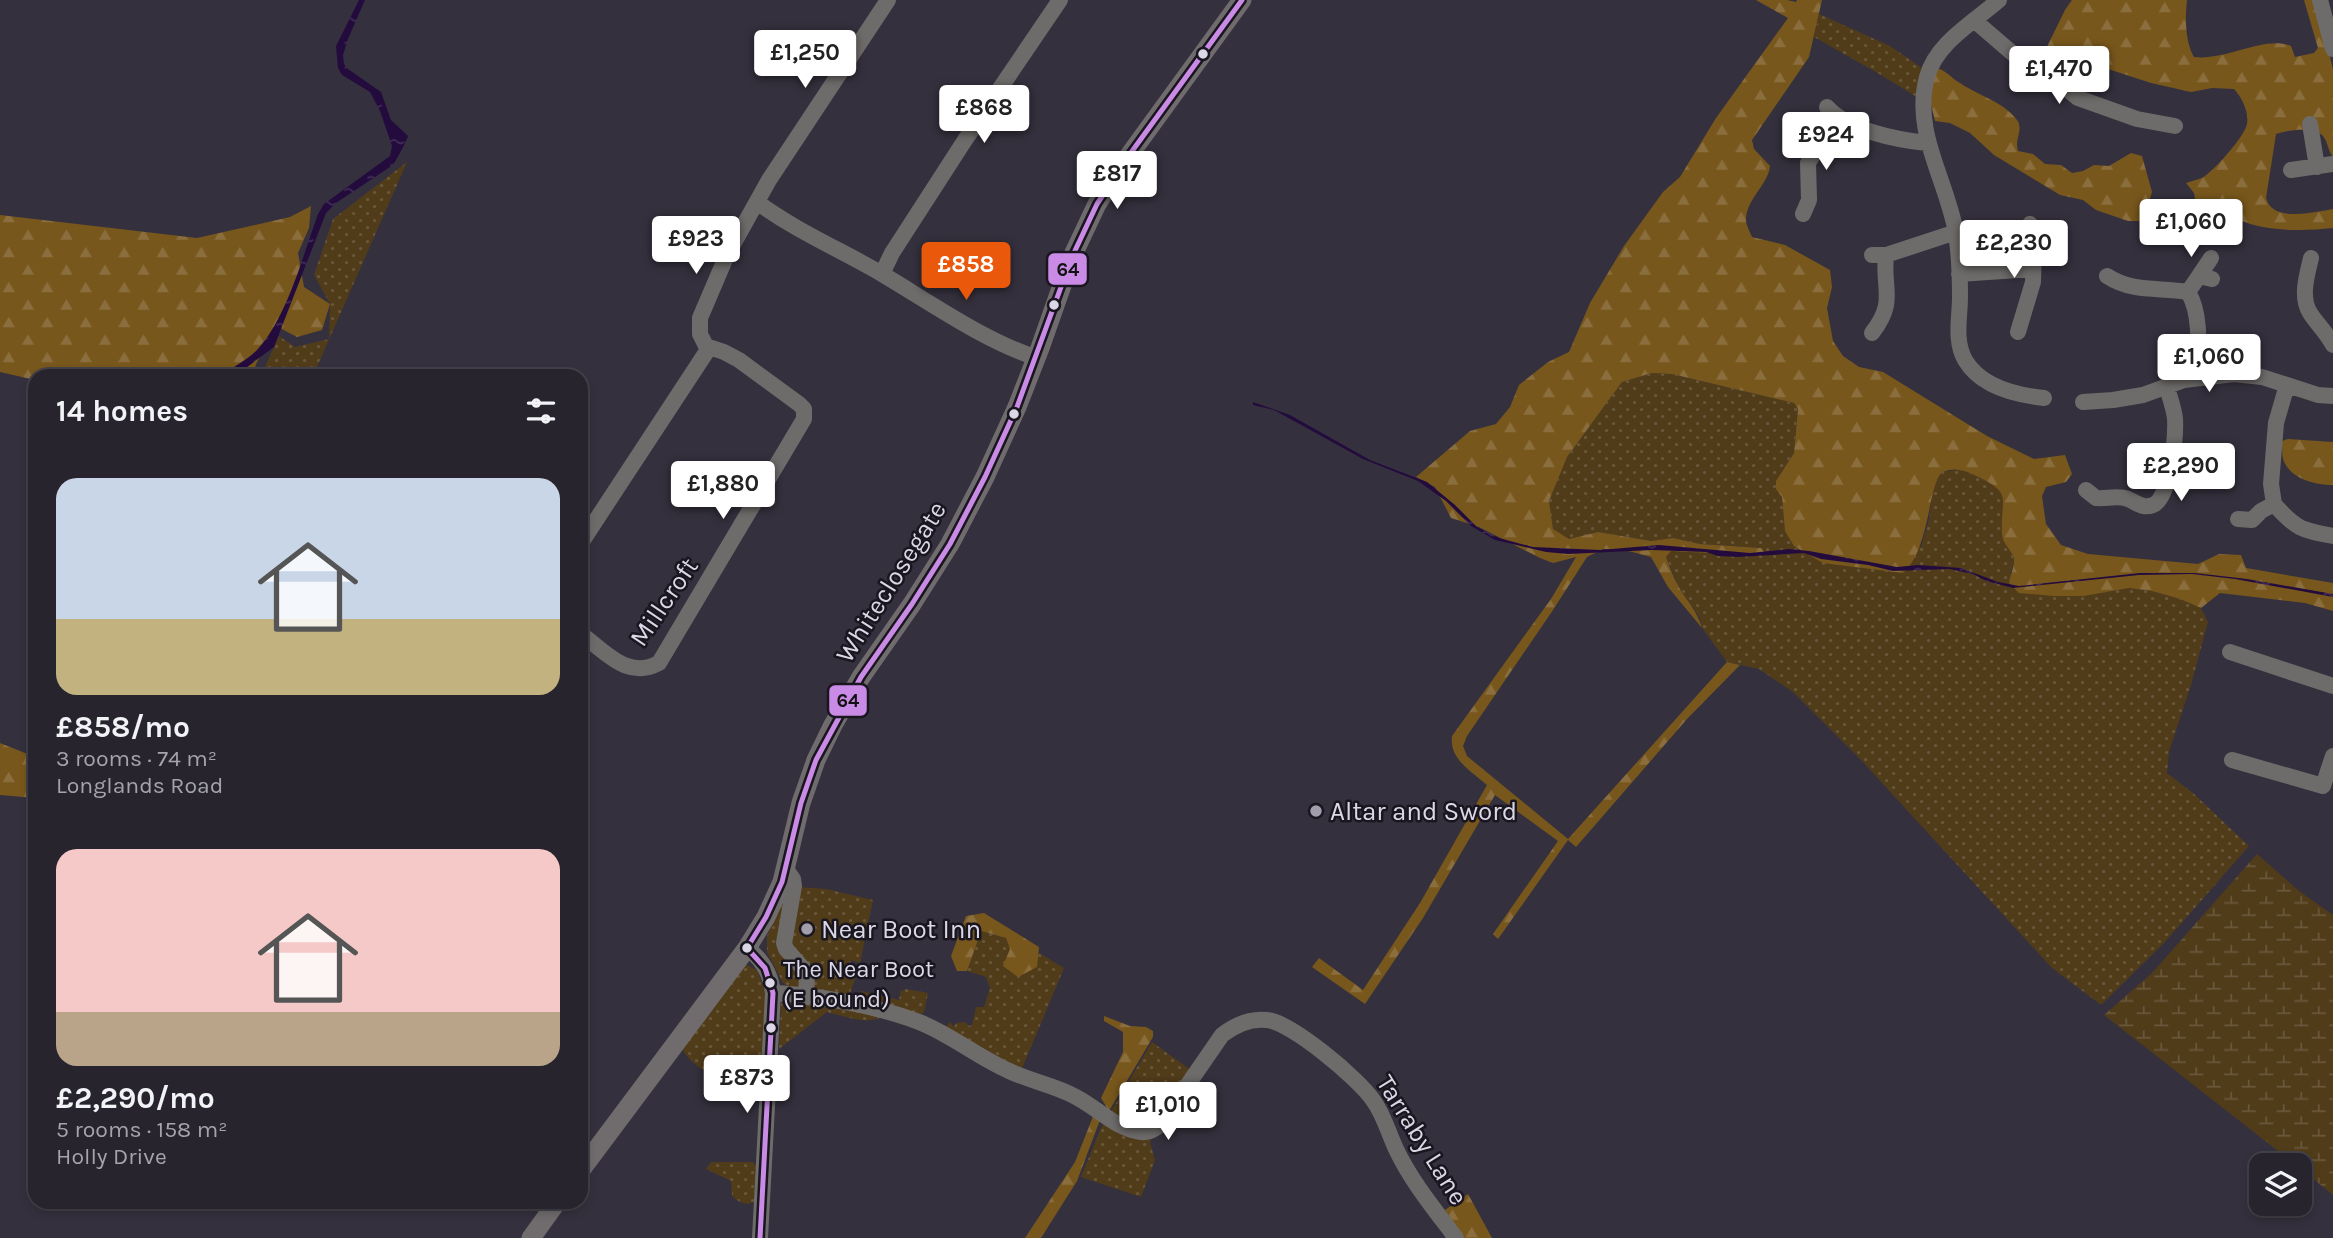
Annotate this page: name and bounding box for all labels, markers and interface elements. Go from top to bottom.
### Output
pin: £1,250 [748,31,862,90]
text: £1,250 [770,39,840,66]
pin: £1,470 [2002,46,2116,106]
unlabelled marker [1196,47,1210,61]
text: £1,470 [2025,55,2093,82]
pin: £868 [943,86,1025,145]
text: £868 [955,94,1013,121]
pin: £924 [1785,113,1867,172]
text: £924 [1798,121,1854,148]
pin: £817 [1076,152,1158,211]
text: £817 [1093,160,1141,187]
pin: £1,060 [2134,200,2248,259]
text: £1,060 [2156,208,2226,235]
pin: £923 [655,216,737,276]
pin: £2,230 [1957,220,2071,280]
text: £923 [668,225,724,252]
text: £2,230 [1976,229,2052,256]
pin: £858 [925,243,1007,302]
text: £858 [938,251,994,278]
line badge: 64 [1047,252,1088,286]
text: 64 [1057,259,1080,281]
unlabelled marker [1047,298,1061,312]
pin: £1,060 [2152,334,2266,394]
text: £1,060 [2174,343,2244,370]
icon: filters [522,392,560,430]
text: 14 homes [56,393,188,429]
unlabelled marker [1007,407,1021,421]
pin: £2,290 [2124,444,2238,503]
text: £2,290 [2143,452,2219,479]
pin: £1,880 [666,462,780,521]
text: £1,880 [687,470,759,497]
street label: Whiteclosegate [829,496,953,668]
icon: home [245,524,371,650]
street label: Millcroft [623,552,705,652]
line badge: 64 [828,684,868,717]
text: 64 [837,690,860,712]
text: £858/mo [56,709,190,745]
text: 3 rooms · 74 m² [56,745,217,772]
text: Longlands Road [56,772,223,799]
place label: Altar and Sword [1330,796,1517,827]
marker: Altar and Sword [1308,803,1324,819]
icon: home [245,895,371,1021]
place label: Near Boot Inn [821,914,981,945]
marker: Near Boot Inn [799,921,815,937]
unlabelled marker [740,941,754,955]
place label: The Near Boot (E bound) [783,955,934,1013]
marker: The Near Boot (E bound) [763,976,777,990]
unlabelled marker [764,1021,778,1035]
pin: £873 [706,1056,788,1115]
text: £873 [720,1064,774,1091]
street label: Tarraby Lane [1370,1069,1474,1211]
text: £2,290/mo [56,1080,215,1116]
pin: £1,010 [1111,1082,1225,1142]
text: £1,010 [1135,1091,1201,1118]
text: 5 rooms · 158 m² [56,1116,227,1143]
text: Holly Drive [56,1143,167,1170]
map controls [2249,1153,2312,1216]
button: layers [2249,1153,2312,1216]

